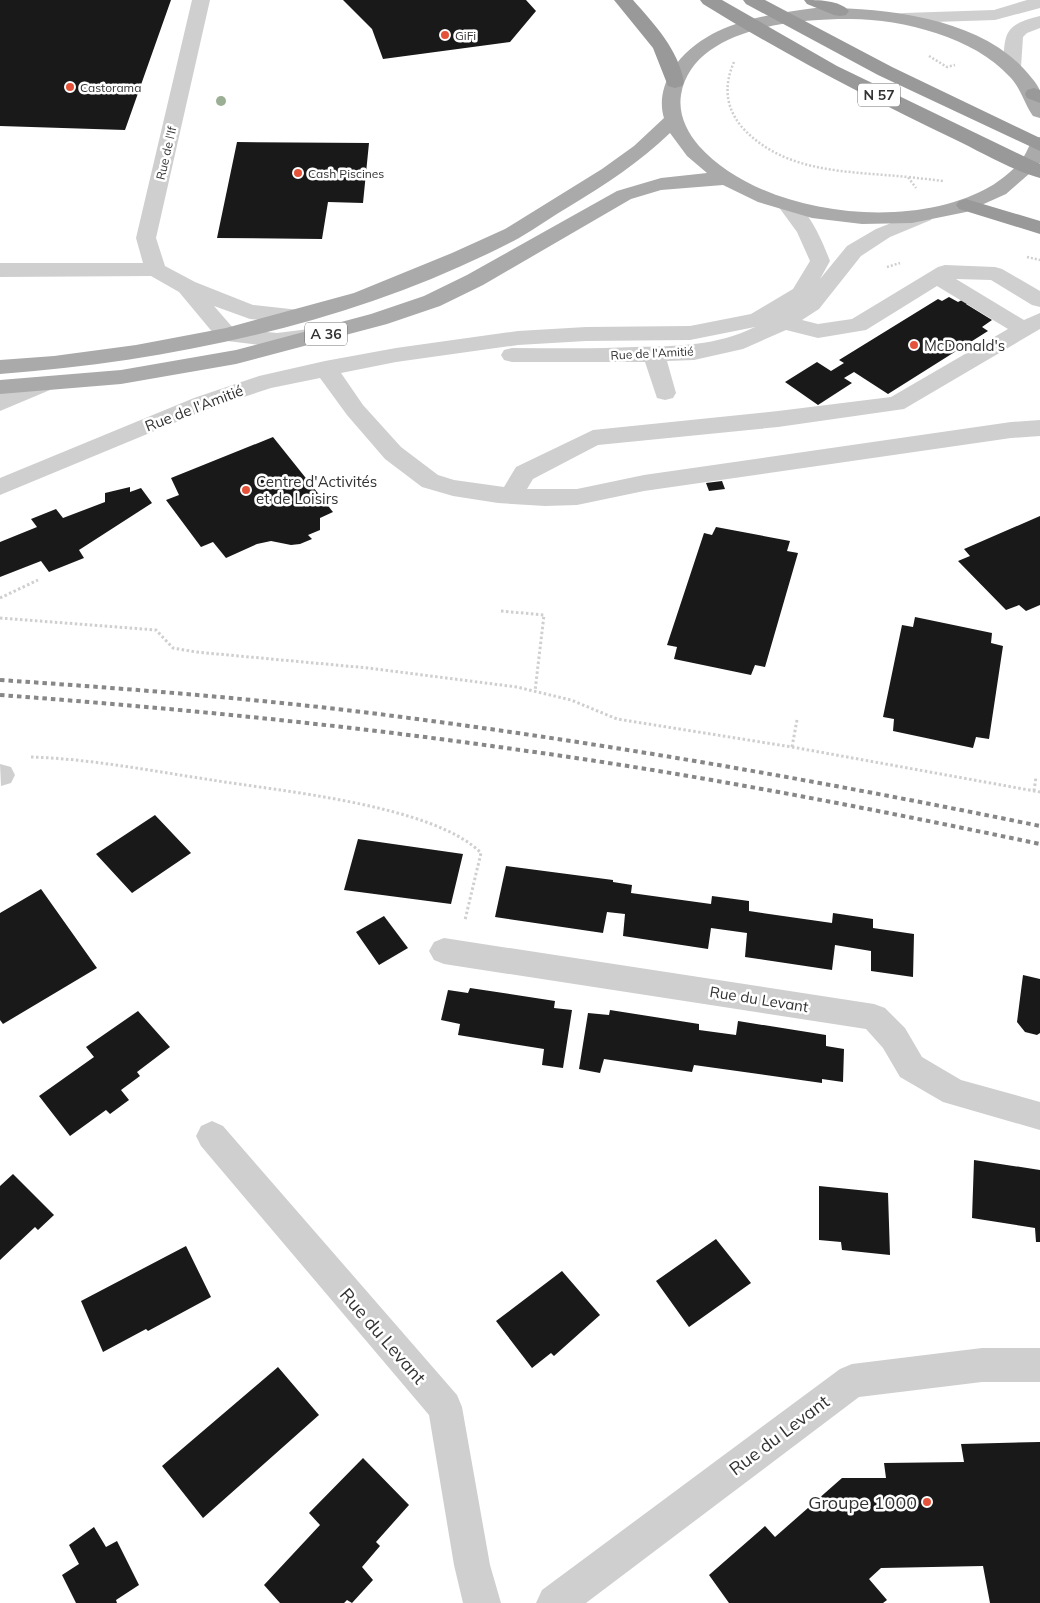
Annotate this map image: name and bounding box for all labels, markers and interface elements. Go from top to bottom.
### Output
place label: GiFi [455,28,476,43]
marker: GiFi [439,29,451,41]
place label: Castorama [80,80,141,95]
marker: Castorama [64,81,76,93]
road number: N 57 [858,84,900,106]
street label: Rue de l'If [153,124,180,181]
place label: Cash Piscines [308,166,384,181]
marker: Cash Piscines [292,167,304,179]
road number: A 36 [305,322,347,346]
place label: McDonald's [924,336,1005,355]
marker: McDonald's [908,339,920,351]
street label: Rue de l'Amitié [610,343,694,363]
street label: Rue de l'Amitié [142,381,246,435]
place label: Centre d'Activités et de Loisirs [256,472,377,508]
marker: Centre d'Activités et de Loisirs [240,484,252,496]
street label: Rue du Levant [708,982,810,1016]
street label: Rue du Levant [335,1283,431,1389]
street label: Rue du Levant [724,1390,834,1480]
place label: Groupe 1000 [808,1491,917,1514]
marker: Groupe 1000 [921,1496,933,1508]

